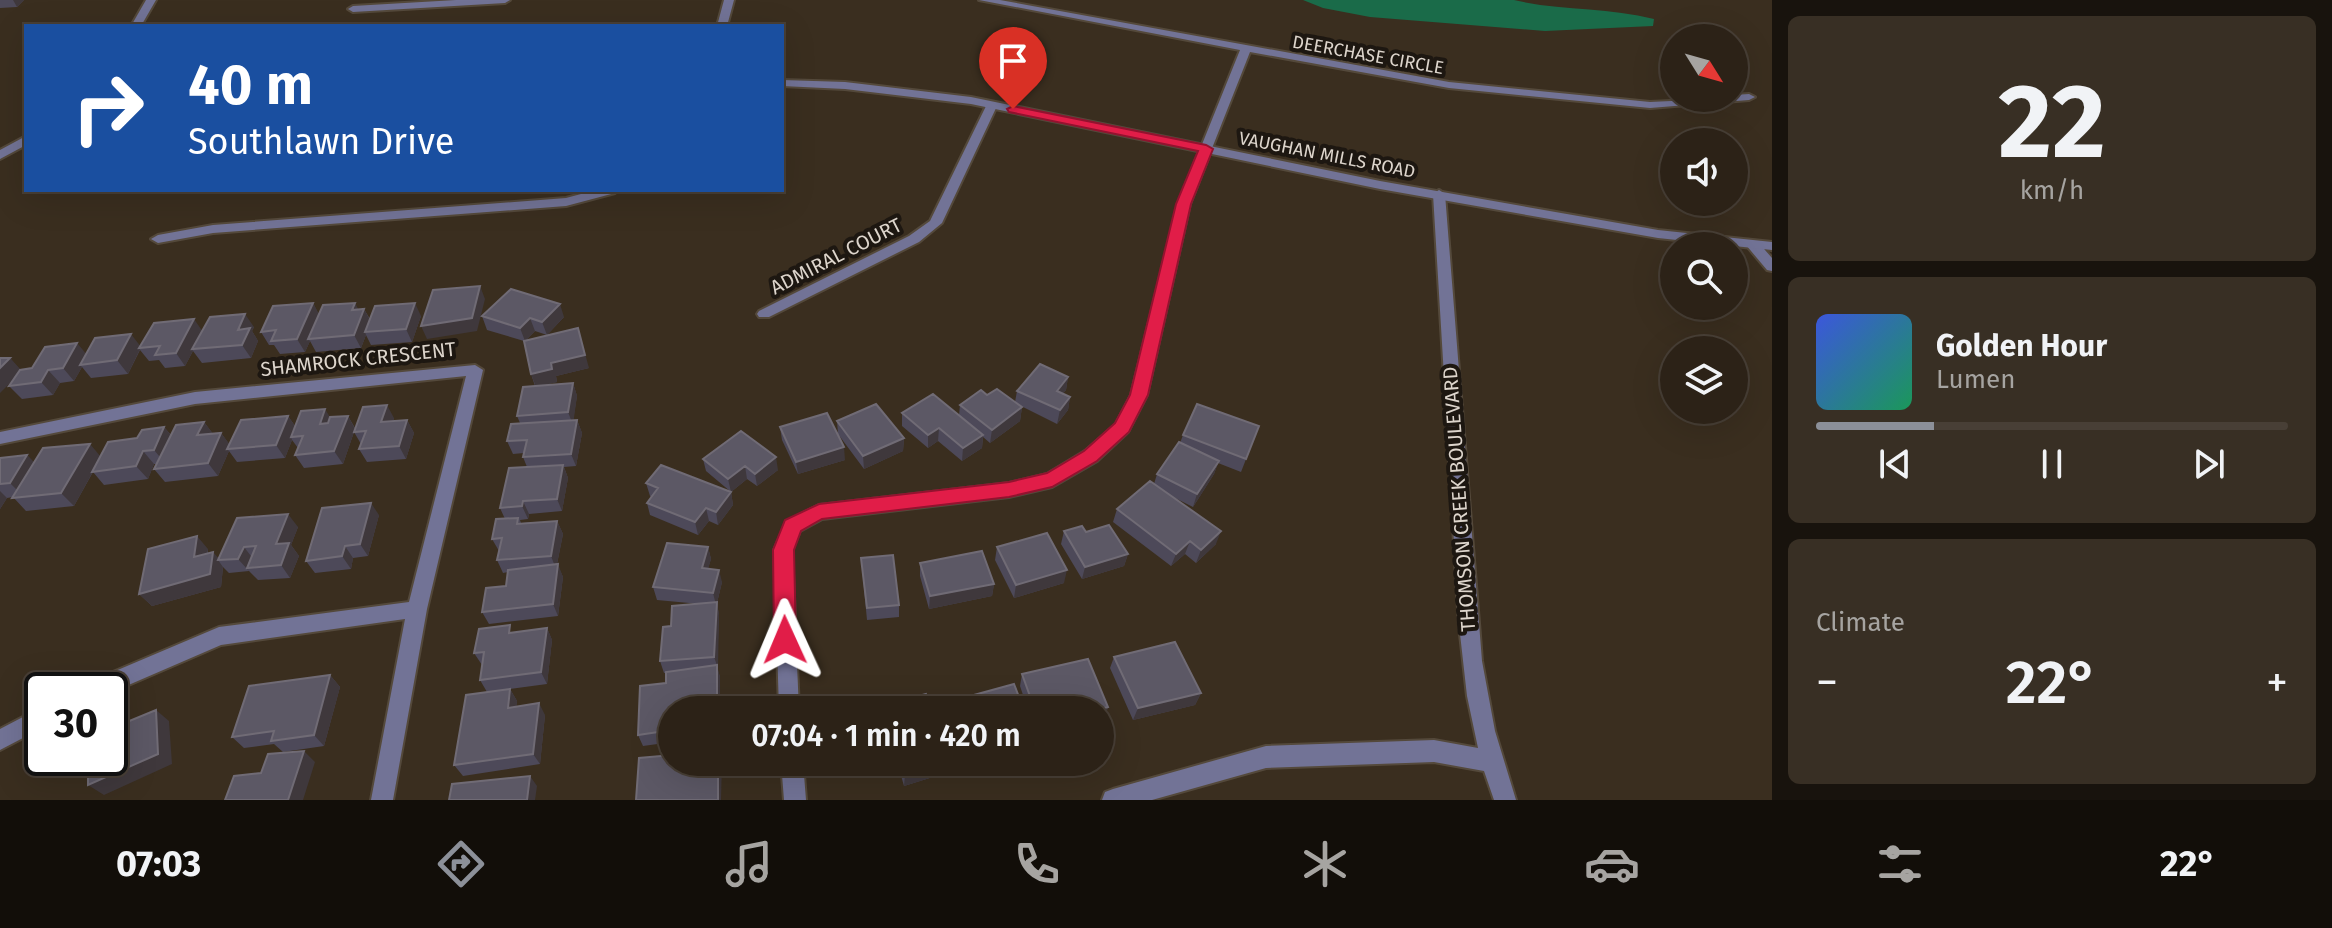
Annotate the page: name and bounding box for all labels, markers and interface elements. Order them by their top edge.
north arrow [1660,24,1748,112]
map controls [1660,24,1748,424]
pin [979,27,1047,109]
street label: DEERCHASE CIRCLE [1291,31,1445,79]
icon: arrive [991,39,1035,83]
text: 40 m [188,52,313,119]
icon: right [56,56,160,160]
text: 22 [1998,60,2106,185]
text: Southlawn Drive [188,120,454,164]
street label: VAUGHAN MILLS ROAD [1237,127,1417,183]
button: sound [1660,128,1748,216]
text: km/h [2020,175,2084,206]
street label: ADMIRAL COURT [766,212,906,299]
button: search [1660,232,1748,320]
text: Golden Hour [1936,328,2107,364]
button: layers [1660,336,1748,424]
street label: SHAMROCK CRESCENT [259,337,457,381]
text: Lumen [1936,364,2015,395]
street label: THOMSON CREEK BOULEVARD [1438,366,1480,632]
icon: previous [1873,442,1917,486]
icon: pause [2030,442,2074,486]
icon: next [2187,442,2231,486]
position arrow [743,598,827,682]
text: Climate [1816,607,1905,638]
text: 22° [2006,647,2098,719]
text: − [1816,656,1838,709]
text: + [2266,656,2288,709]
speed limit sign: 30 [24,672,128,776]
text: 07:04 · 1 min · 420 m [751,718,1021,754]
icon: directions [433,836,489,892]
icon: music [721,836,777,892]
icon: phone [1009,836,1065,892]
icon: climate [1297,836,1353,892]
icon: car [1584,836,1640,892]
icon: filters [1872,836,1928,892]
text: 07:03 [116,842,201,886]
text: 22° [2160,842,2216,886]

